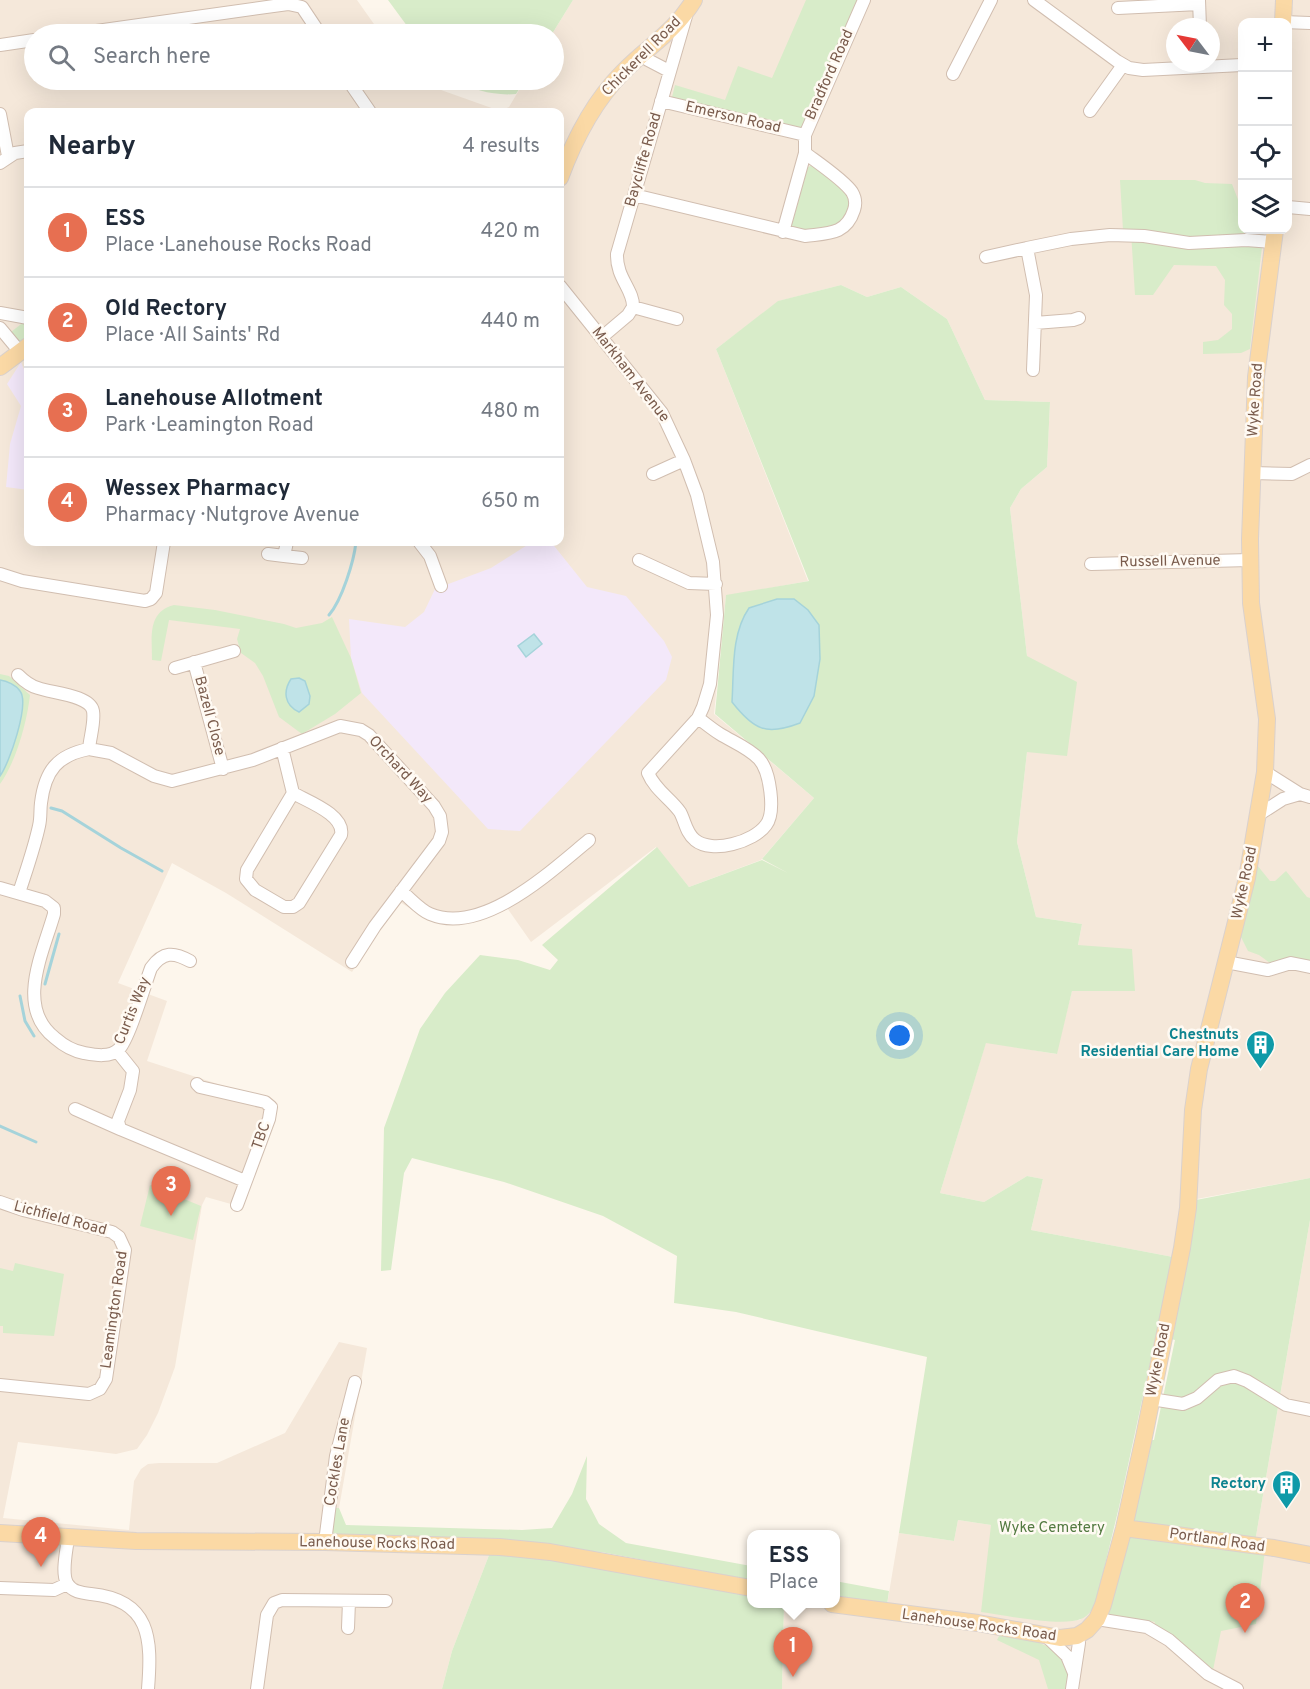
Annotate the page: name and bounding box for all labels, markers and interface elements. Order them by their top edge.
street label: Chickerell Road [598,13,686,101]
north arrow [1166,18,1220,72]
map controls [1238,18,1292,234]
button: + [1238,18,1292,72]
search box [24,24,564,90]
street label: Bradford Road [802,27,858,123]
icon: search [45,41,78,74]
text: Search here [93,44,211,71]
button: − [1238,72,1292,126]
street label: Emerson Road [683,98,783,138]
street label: Baycliffe Road [621,111,667,209]
button: locate [1238,126,1292,180]
text: Nearby [48,131,136,164]
text: 4 results [463,134,540,160]
button: layers [1238,180,1292,234]
text: ESS [105,206,146,233]
text: 1 [64,219,72,245]
text: 420 m [481,219,540,245]
text: Place · Lanehouse Rocks Road [105,233,372,259]
text: Old Rectory [105,296,227,323]
text: 2 [61,309,74,335]
text: 440 m [481,309,540,335]
text: Place · All Saints' Rd [105,323,280,349]
street label: Markham Avenue [587,324,673,426]
street label: Wyke Road [1244,362,1268,438]
text: Lanehouse Allotment [105,386,323,413]
text: 3 [62,399,74,425]
text: 480 m [481,399,540,425]
text: Park · Leamington Road [105,413,314,439]
text: Wessex Pharmacy [105,476,290,503]
text: 4 [61,489,74,515]
text: 650 m [481,489,540,515]
text: Pharmacy · Nutgrove Avenue [105,503,360,529]
street label: Russell Avenue [1119,552,1221,572]
street label: Bazell Close [189,674,229,758]
street label: Orchard Way [364,732,436,808]
street label: Wyke Road [1228,845,1262,921]
street label: Curtis Way [111,974,155,1048]
your location [885,1021,914,1050]
place label: Chestnuts Residential Care Home [1081,1026,1239,1062]
building icon: Chestnuts Residential Care Home [1244,1028,1276,1070]
street label: TBC [248,1120,276,1152]
pin: 3 [152,1166,190,1216]
street label: Lichfield Road [11,1197,109,1241]
street label: Leamington Road [97,1250,133,1370]
street label: Wyke Road [1143,1322,1175,1398]
street label: Cockles Lane [321,1416,355,1508]
building icon: Rectory [1271,1468,1303,1510]
place label: Rectory [1210,1475,1266,1494]
pin: 4 [22,1518,60,1567]
park label: Wyke Cemetery [999,1519,1105,1538]
street label: Portland Road [1168,1525,1266,1557]
popup [747,1530,840,1608]
street label: Lanehouse Rocks Road [299,1533,455,1555]
text: ESS [769,1543,809,1570]
text: Place [769,1570,818,1596]
pin: 2 [1226,1584,1264,1633]
street label: Lanehouse Rocks Road [901,1606,1057,1646]
pin: 1 [774,1628,812,1677]

